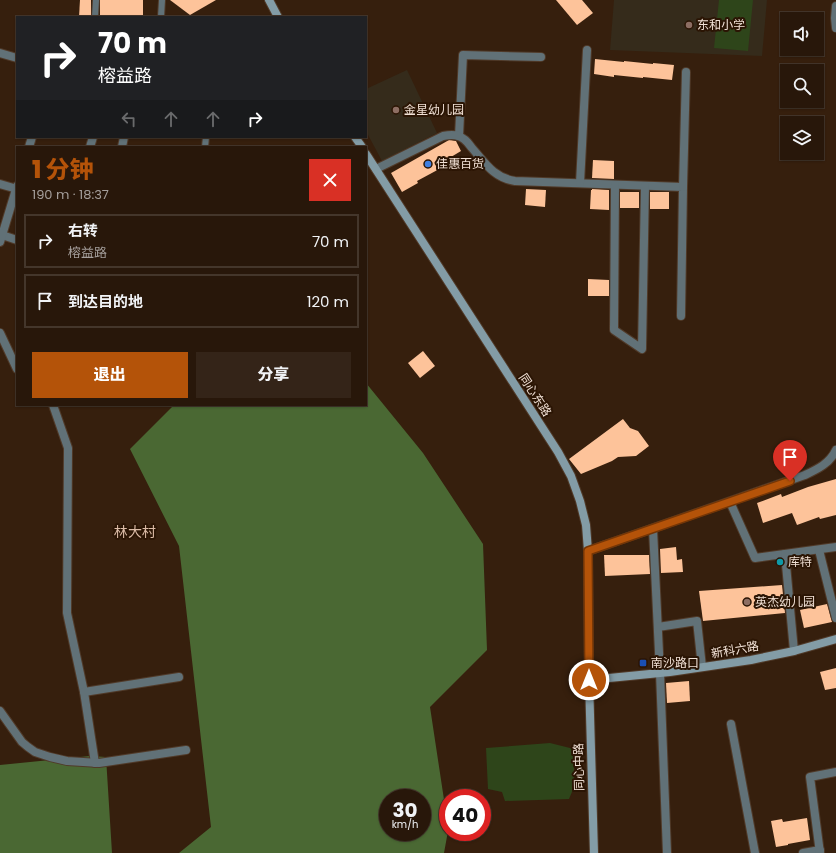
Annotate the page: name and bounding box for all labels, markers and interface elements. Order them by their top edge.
map controls [780,12,824,160]
button: sound [780,12,824,56]
place label: 东和小学 [697,16,745,33]
marker: 东和小学 [684,20,694,30]
text: 70 m [98,24,167,63]
icon: right [32,32,84,84]
text: 榕益路 [98,63,152,88]
button: search [780,64,824,108]
place label: 金星幼儿园 [404,101,464,118]
marker: 金星幼儿园 [391,105,401,115]
icon: left [118,108,140,130]
icon: ahead [160,108,182,130]
icon: ahead [202,108,224,130]
icon: right [244,108,266,130]
button: layers [780,116,824,160]
text: 1 分钟 [32,153,94,186]
place label: 佳惠百货 [436,155,484,172]
button: close [309,159,351,201]
marker: 佳惠百货 [423,159,433,169]
text: 190 m · 18:37 [32,185,109,204]
text: 右转 [68,220,98,241]
icon: right [34,230,56,252]
text: 70 m [312,231,349,252]
text: 榕益路 [68,243,107,262]
icon: arrive [34,290,56,312]
text: 到达目的地 [68,291,143,312]
text: 120 m [307,291,349,312]
button: 退出 [32,352,188,398]
button: 分享 [196,352,351,398]
street label: 同心东路 [515,370,556,419]
pin [773,440,807,481]
icon: arrive [779,446,801,468]
district label: 林大村 [114,522,156,542]
place label: 库特 [788,553,812,570]
marker: 库特 [775,557,785,567]
place label: 英杰幼儿园 [755,593,815,610]
marker: 英杰幼儿园 [742,597,752,607]
street label: 新科六路 [710,637,760,662]
place label: 南沙路口 [651,654,699,671]
marker: 南沙路口 [638,658,648,668]
position arrow [568,659,610,701]
street label: 同心中路 [570,743,587,791]
speed limit sign: 40 [439,789,491,841]
text: 30 [392,796,418,824]
text: km/h [392,817,418,832]

